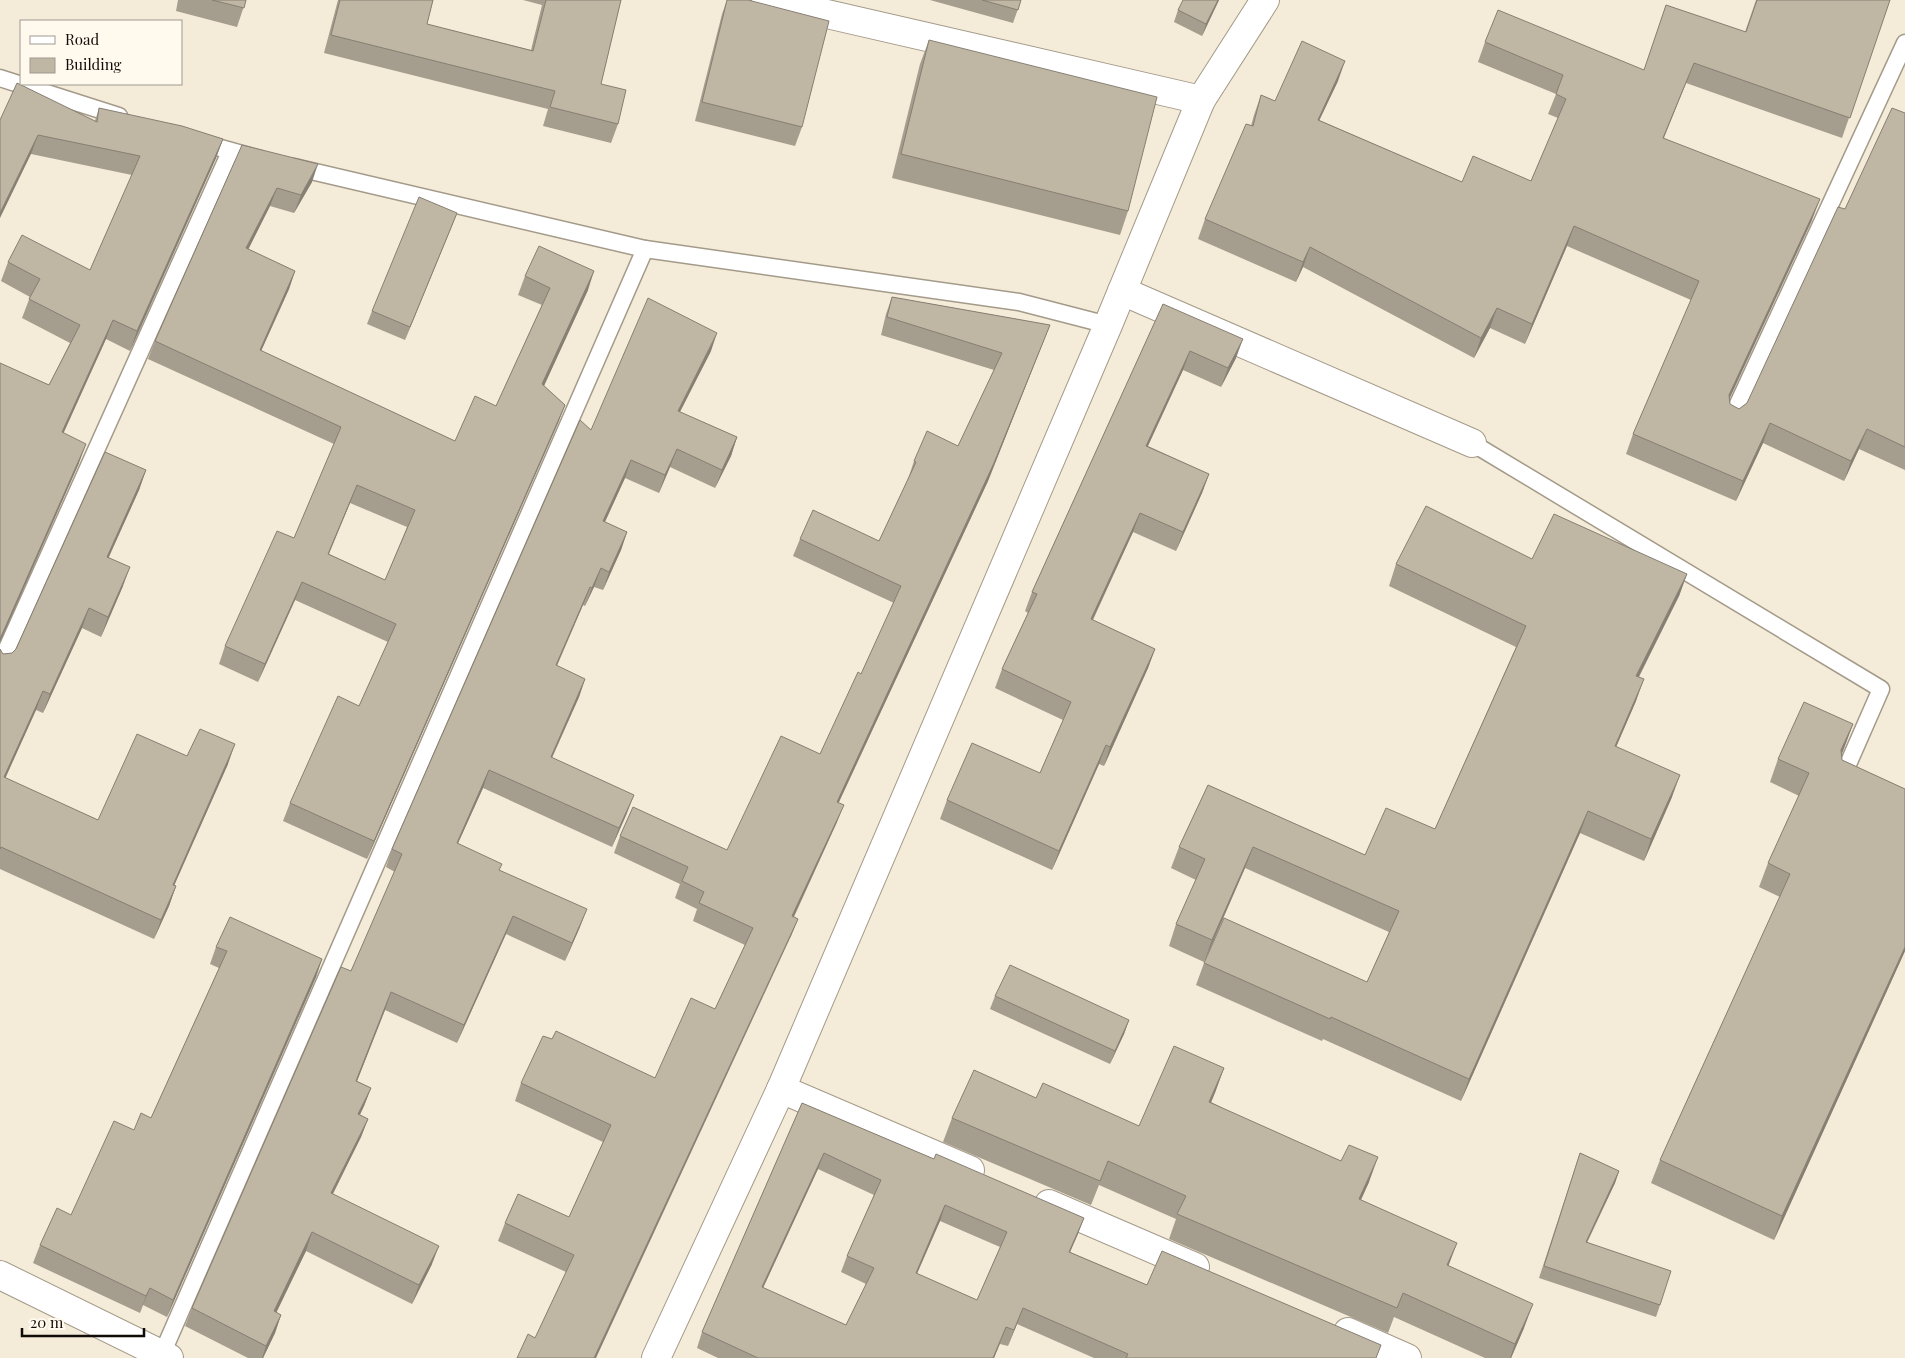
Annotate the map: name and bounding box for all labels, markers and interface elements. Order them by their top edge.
legend [20,20,182,85]
text: Road [65,29,99,49]
text: Building [65,54,122,74]
scale bar [22,1306,145,1338]
text: 20 m [30,1312,64,1332]

